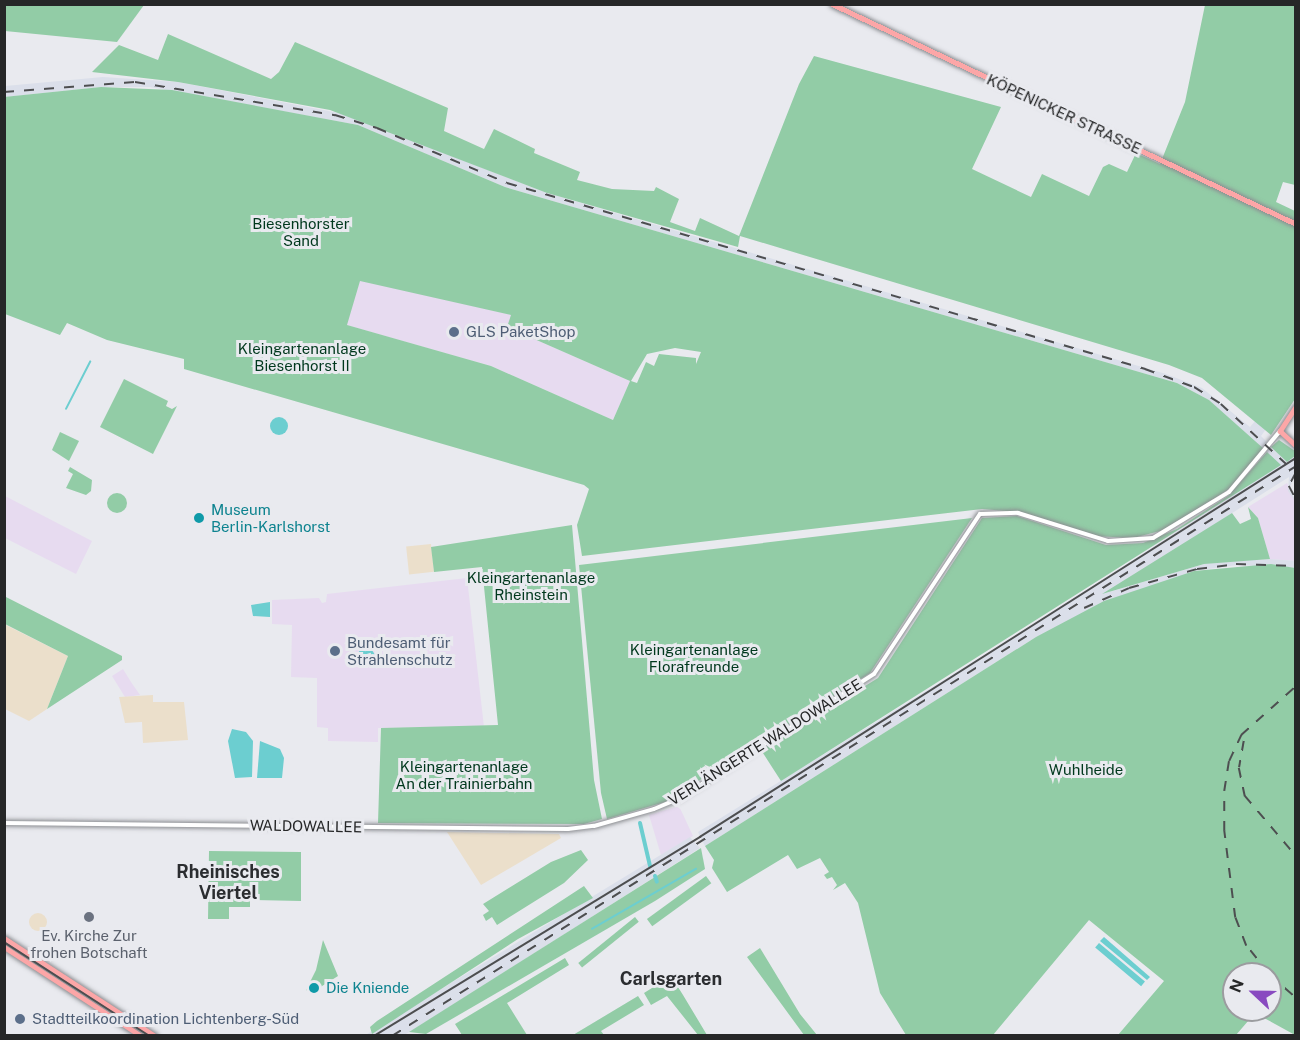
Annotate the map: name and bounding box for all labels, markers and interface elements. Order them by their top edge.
street label: KÖPENICKER STRASSE [984,70,1144,158]
park label: Biesenhorster Sand [252,214,350,249]
place label: GLS PaketShop [466,323,575,341]
marker: GLS PaketShop [447,325,461,339]
park label: Kleingartenanlage Biesenhorst II [238,339,366,374]
place label: Museum Berlin-Karlshorst [211,500,330,535]
marker: Museum Berlin-Karlshorst [192,511,206,525]
park label: Kleingartenanlage Rheinstein [467,568,595,603]
place label: Bundesamt für Strahlenschutz [347,633,452,668]
park label: Kleingartenanlage Florafreunde [630,640,758,675]
marker: Bundesamt für Strahlenschutz [328,644,342,658]
street label: VERLÄNGERTE WALDOWALLEE [665,675,865,809]
park label: Kleingartenanlage An der Trainierbahn [395,757,533,792]
park label: Wuhlheide [1049,761,1123,779]
street label: WALDOWALLEE [250,816,362,836]
district label: Rheinisches Viertel [176,862,280,904]
marker: Ev. Kirche Zur frohen Botschaft [82,910,96,924]
place label: Ev. Kirche Zur frohen Botschaft [30,926,148,961]
north arrow [1222,962,1282,1022]
district label: Carlsgarten [620,968,722,990]
text: N [1226,976,1248,995]
place label: Die Kniende [326,979,409,997]
marker: Die Kniende [307,981,321,995]
place label: Stadtteilkoordination Lichtenberg-Süd [32,1010,299,1028]
marker: Stadtteilkoordination Lichtenberg-Süd [13,1012,27,1026]

